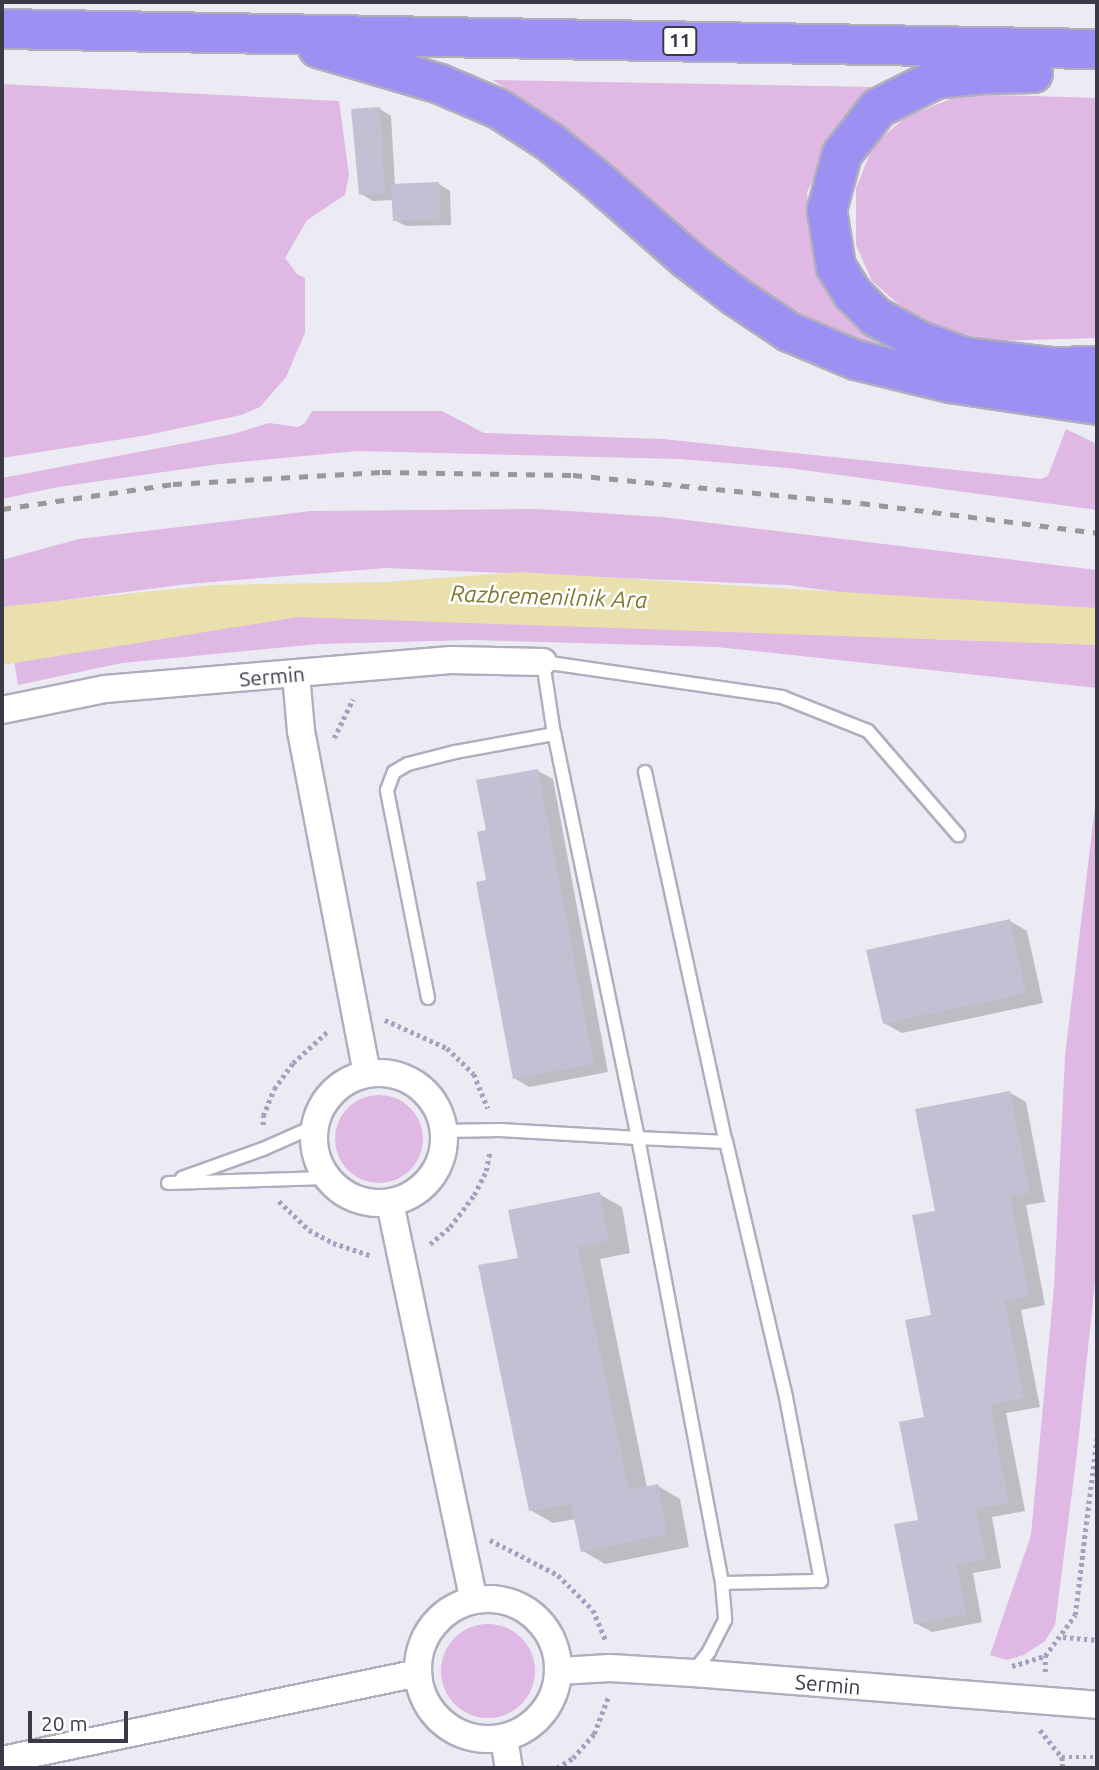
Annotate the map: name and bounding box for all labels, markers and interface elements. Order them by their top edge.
road number: 11 [661,25,699,56]
water label: Razbremenilnik Ara [450,580,648,614]
street label: Sermin [238,661,306,691]
street label: Sermin [794,1669,862,1699]
scale bar [32,1696,131,1740]
text: 20 m [41,1711,88,1735]

